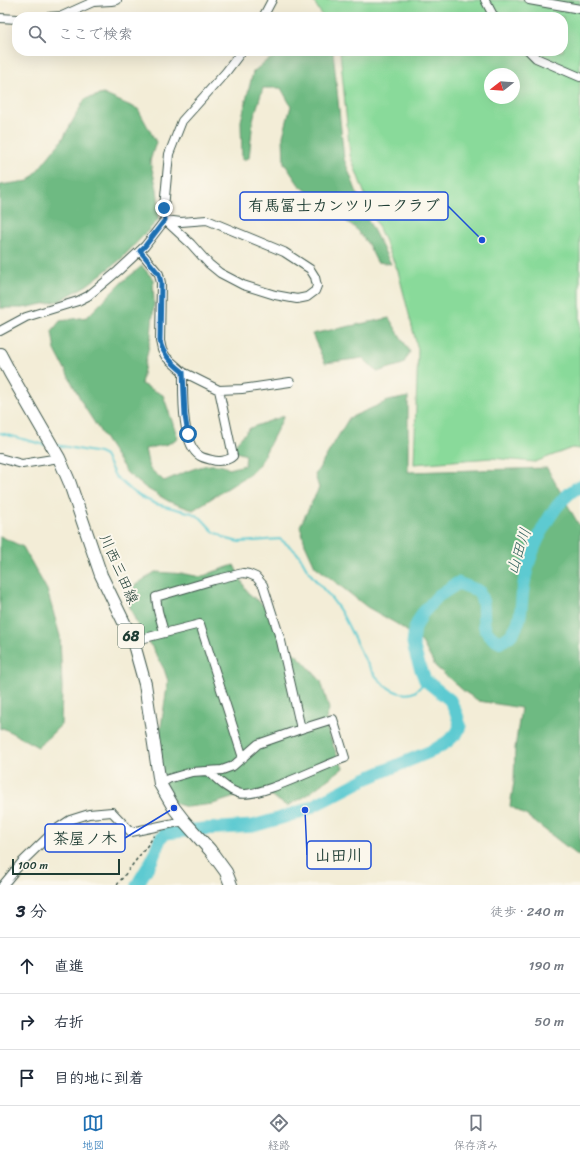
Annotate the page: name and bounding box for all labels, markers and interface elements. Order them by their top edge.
search box [12,12,568,56]
text: ここで検索 [58,21,133,47]
icon: search [26,23,48,45]
north arrow [484,68,520,104]
text: 有馬冨士カンツリークラブ [248,191,440,220]
callout: 有馬冨士カンツリークラブ [240,192,448,220]
route end [155,199,173,217]
route start [179,425,197,443]
water label: 山田川 [497,524,540,578]
street label: 川西三田線 [92,529,146,609]
road number: 68 [118,624,144,648]
callout: 茶屋ノ木 [45,824,125,852]
text: 茶屋ノ木 [53,824,117,853]
callout: 山田川 [307,841,371,869]
text: 山田川 [315,841,363,870]
text: 100 m [18,856,48,875]
scale bar [12,857,120,876]
text: 3 分 [16,896,47,926]
text: 徒歩 · 240 m [491,900,564,923]
text: 直進 [54,953,84,979]
text: 190 m [529,954,564,977]
icon: ahead [16,955,38,977]
text: 右折 [54,1009,84,1035]
text: 50 m [534,1010,564,1033]
icon: right [16,1011,38,1033]
text: 目的地に到着 [54,1065,144,1091]
icon: arrive [16,1067,38,1089]
tab: 地図 [82,1112,104,1155]
tab: 経路 [268,1112,290,1155]
tab: 保存済み [454,1112,498,1155]

